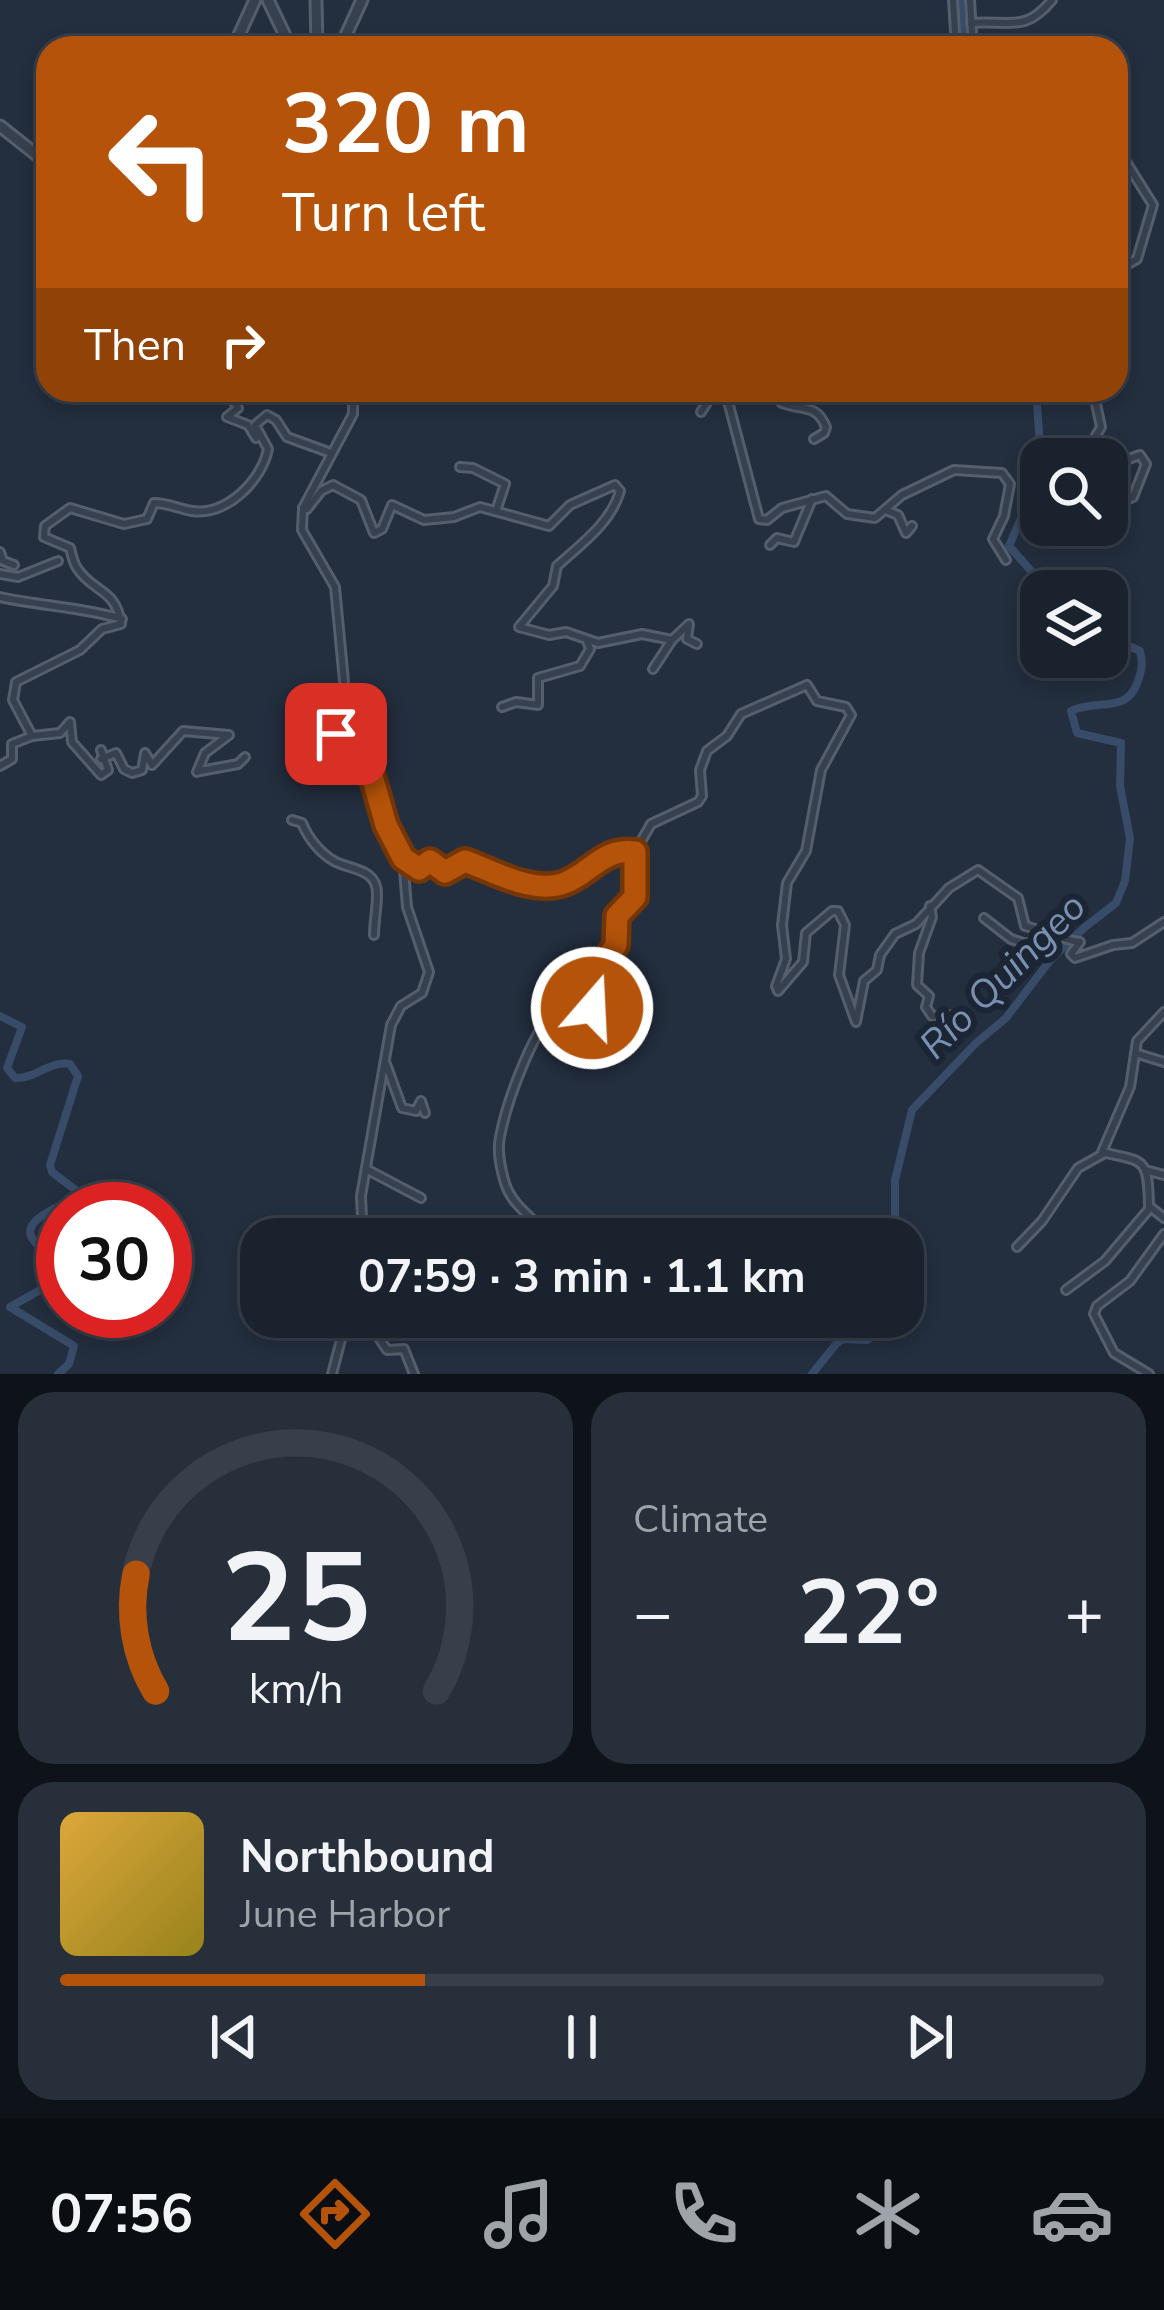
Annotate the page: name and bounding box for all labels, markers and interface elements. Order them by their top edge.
text: 320 m [282,67,530,182]
icon: left [84,84,240,240]
text: Turn left [282,176,485,250]
icon: right [210,312,276,378]
text: Then [84,315,186,376]
map controls [1020,438,1128,678]
button: search [1020,438,1128,546]
button: layers [1020,570,1128,678]
pin [285,683,387,785]
icon: arrive [303,701,369,767]
water label: Río Quingeo [908,881,1098,1071]
position arrow [529,945,655,1071]
speed limit sign: 30 [36,1182,192,1338]
text: 07:59 · 3 min · 1.1 km [358,1247,806,1308]
text: Climate [633,1493,768,1546]
text: 25 [221,1514,370,1684]
text: 22° [797,1552,940,1675]
text: − [633,1569,673,1659]
text: + [1064,1569,1104,1659]
text: km/h [248,1660,343,1718]
text: Northbound [240,1827,494,1888]
text: June Harbor [240,1888,450,1941]
icon: previous [201,2004,267,2070]
icon: pause [549,2004,615,2070]
icon: next [897,2004,963,2070]
icon: directions [293,2172,377,2256]
icon: music [477,2172,561,2256]
icon: phone [662,2172,746,2256]
icon: climate [846,2172,930,2256]
icon: car [1030,2172,1114,2256]
text: 07:56 [50,2177,193,2251]

